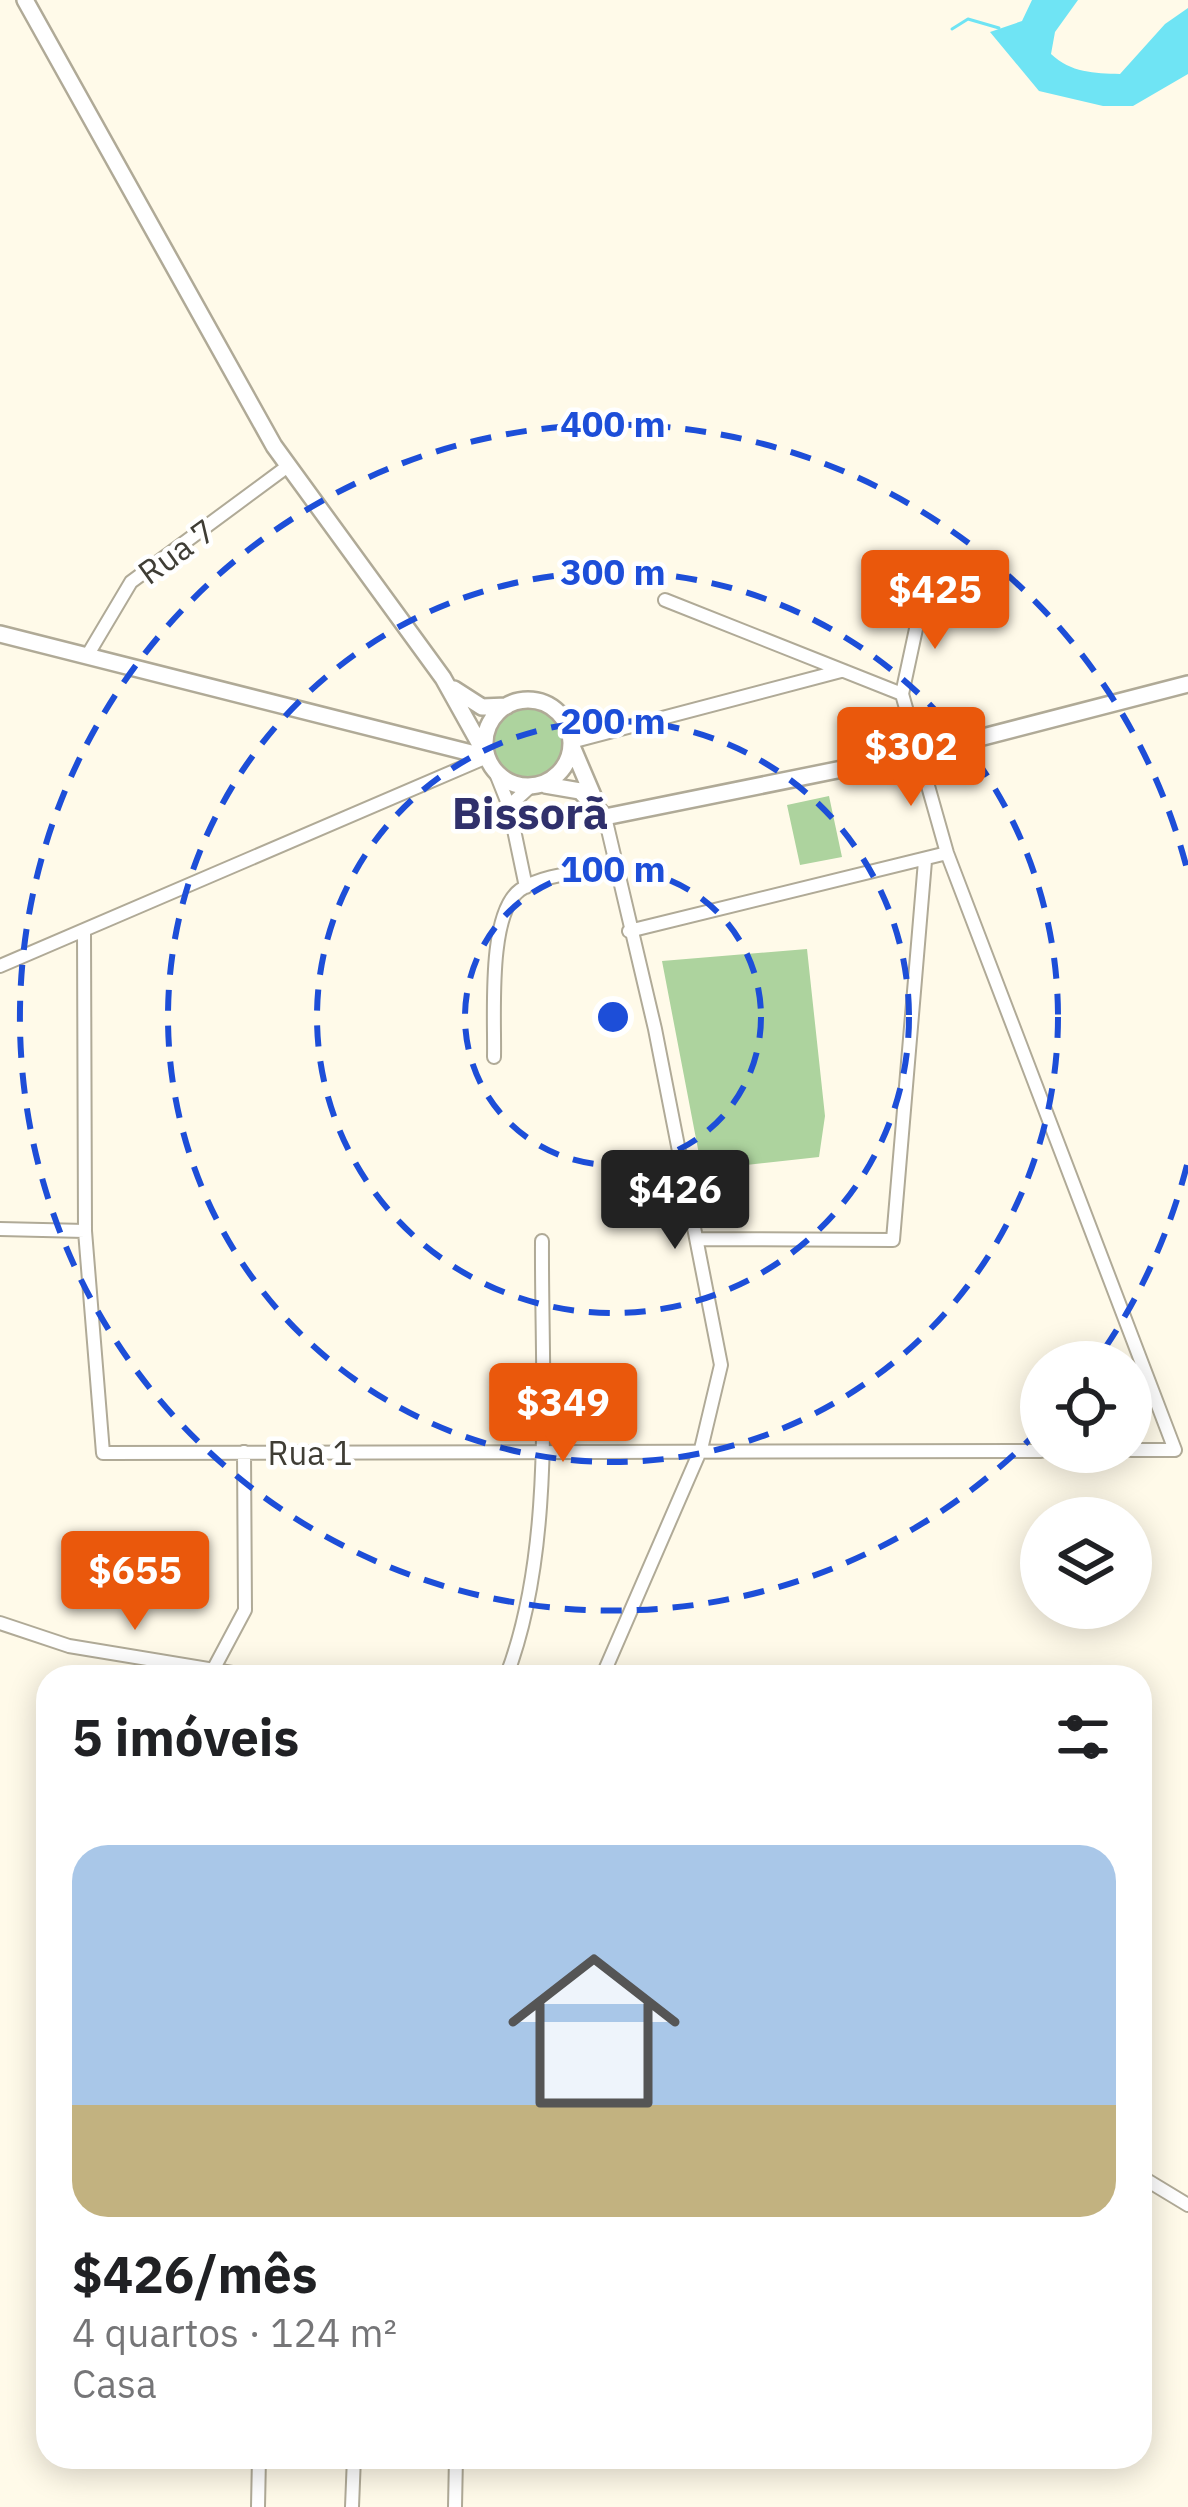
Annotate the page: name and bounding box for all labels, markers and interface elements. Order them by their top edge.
text: 400 m [560,400,666,447]
street label: Rua 7 [129,509,223,593]
text: 300 m [560,548,666,595]
pin: $425 [864,550,1006,652]
text: $425 [888,563,982,614]
text: 200 m [560,697,666,744]
pin: $302 [840,707,982,809]
text: $302 [864,720,958,771]
district label: Bissorã [452,783,608,841]
text: 100 m [560,845,666,892]
centre of rings [592,996,634,1038]
pin: $426 [604,1150,746,1252]
text: $426 [628,1163,722,1214]
map controls [1020,1341,1152,1629]
button: locate [1020,1341,1152,1473]
pin: $349 [492,1363,634,1465]
text: $349 [516,1376,610,1427]
street label: Rua 1 [267,1431,353,1474]
button: layers [1020,1497,1152,1629]
pin: $655 [64,1531,206,1633]
text: $655 [88,1544,182,1595]
text: 5 imóveis [72,1704,299,1770]
icon: filters [1050,1704,1116,1770]
icon: home [486,1923,702,2139]
text: $426/mês [72,2241,317,2307]
text: 4 quartos · 124 m² [72,2307,397,2358]
text: Casa [72,2358,157,2409]

